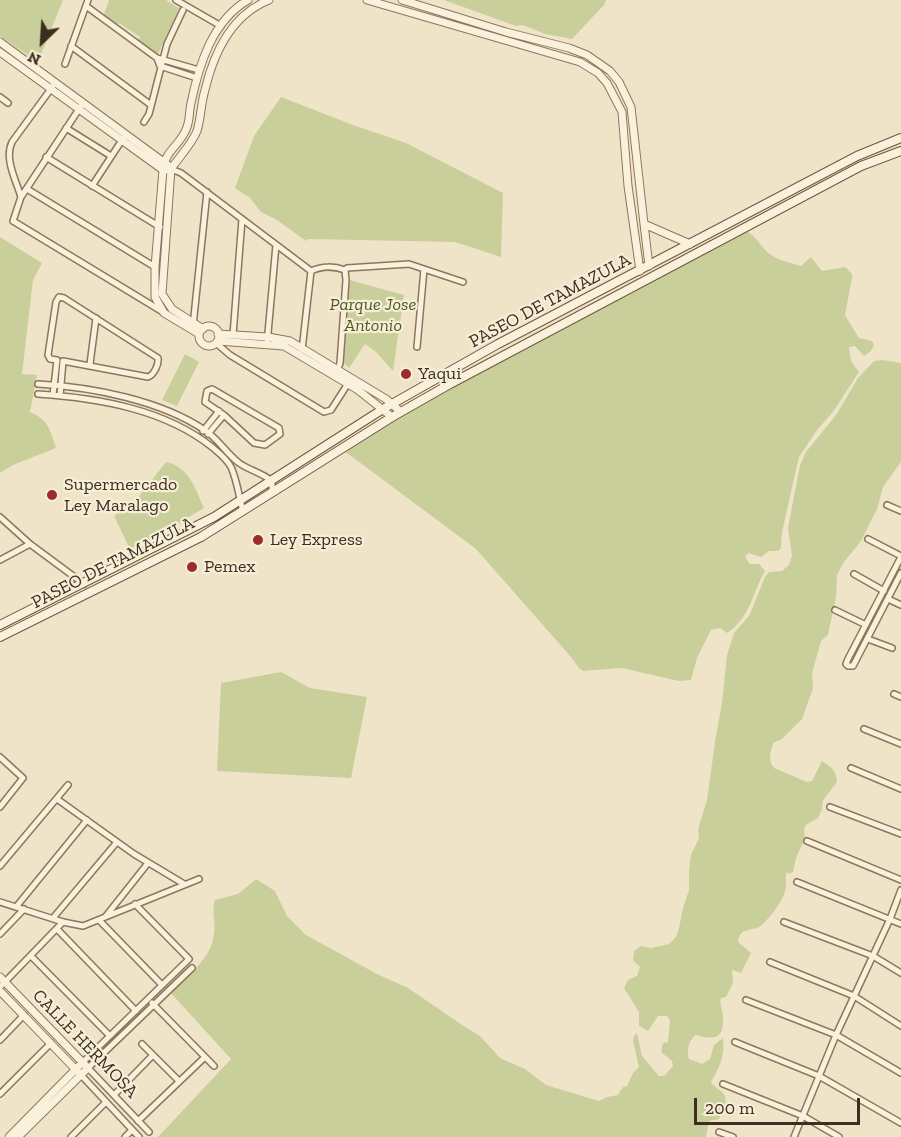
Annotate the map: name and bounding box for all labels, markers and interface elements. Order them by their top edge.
north arrow [12,12,72,72]
text: N [25,48,44,70]
street label: PASEO DE TAMAZULA [466,249,634,353]
park label: Parque Jose Antonio [330,294,416,336]
place label: Yaqui [418,363,461,385]
marker: Yaqui [399,367,413,381]
place label: Supermercado Ley Maralago [64,474,177,516]
marker: Supermercado Ley Maralago [45,488,59,502]
street label: PASEO DE TAMAZULA [28,513,198,613]
place label: Ley Express [270,529,363,551]
marker: Ley Express [251,533,265,547]
place label: Pemex [204,556,255,578]
marker: Pemex [185,560,199,574]
street label: CALLE HERMOSA [28,985,142,1103]
scale bar [697,1086,864,1124]
text: 200 m [705,1097,755,1119]

